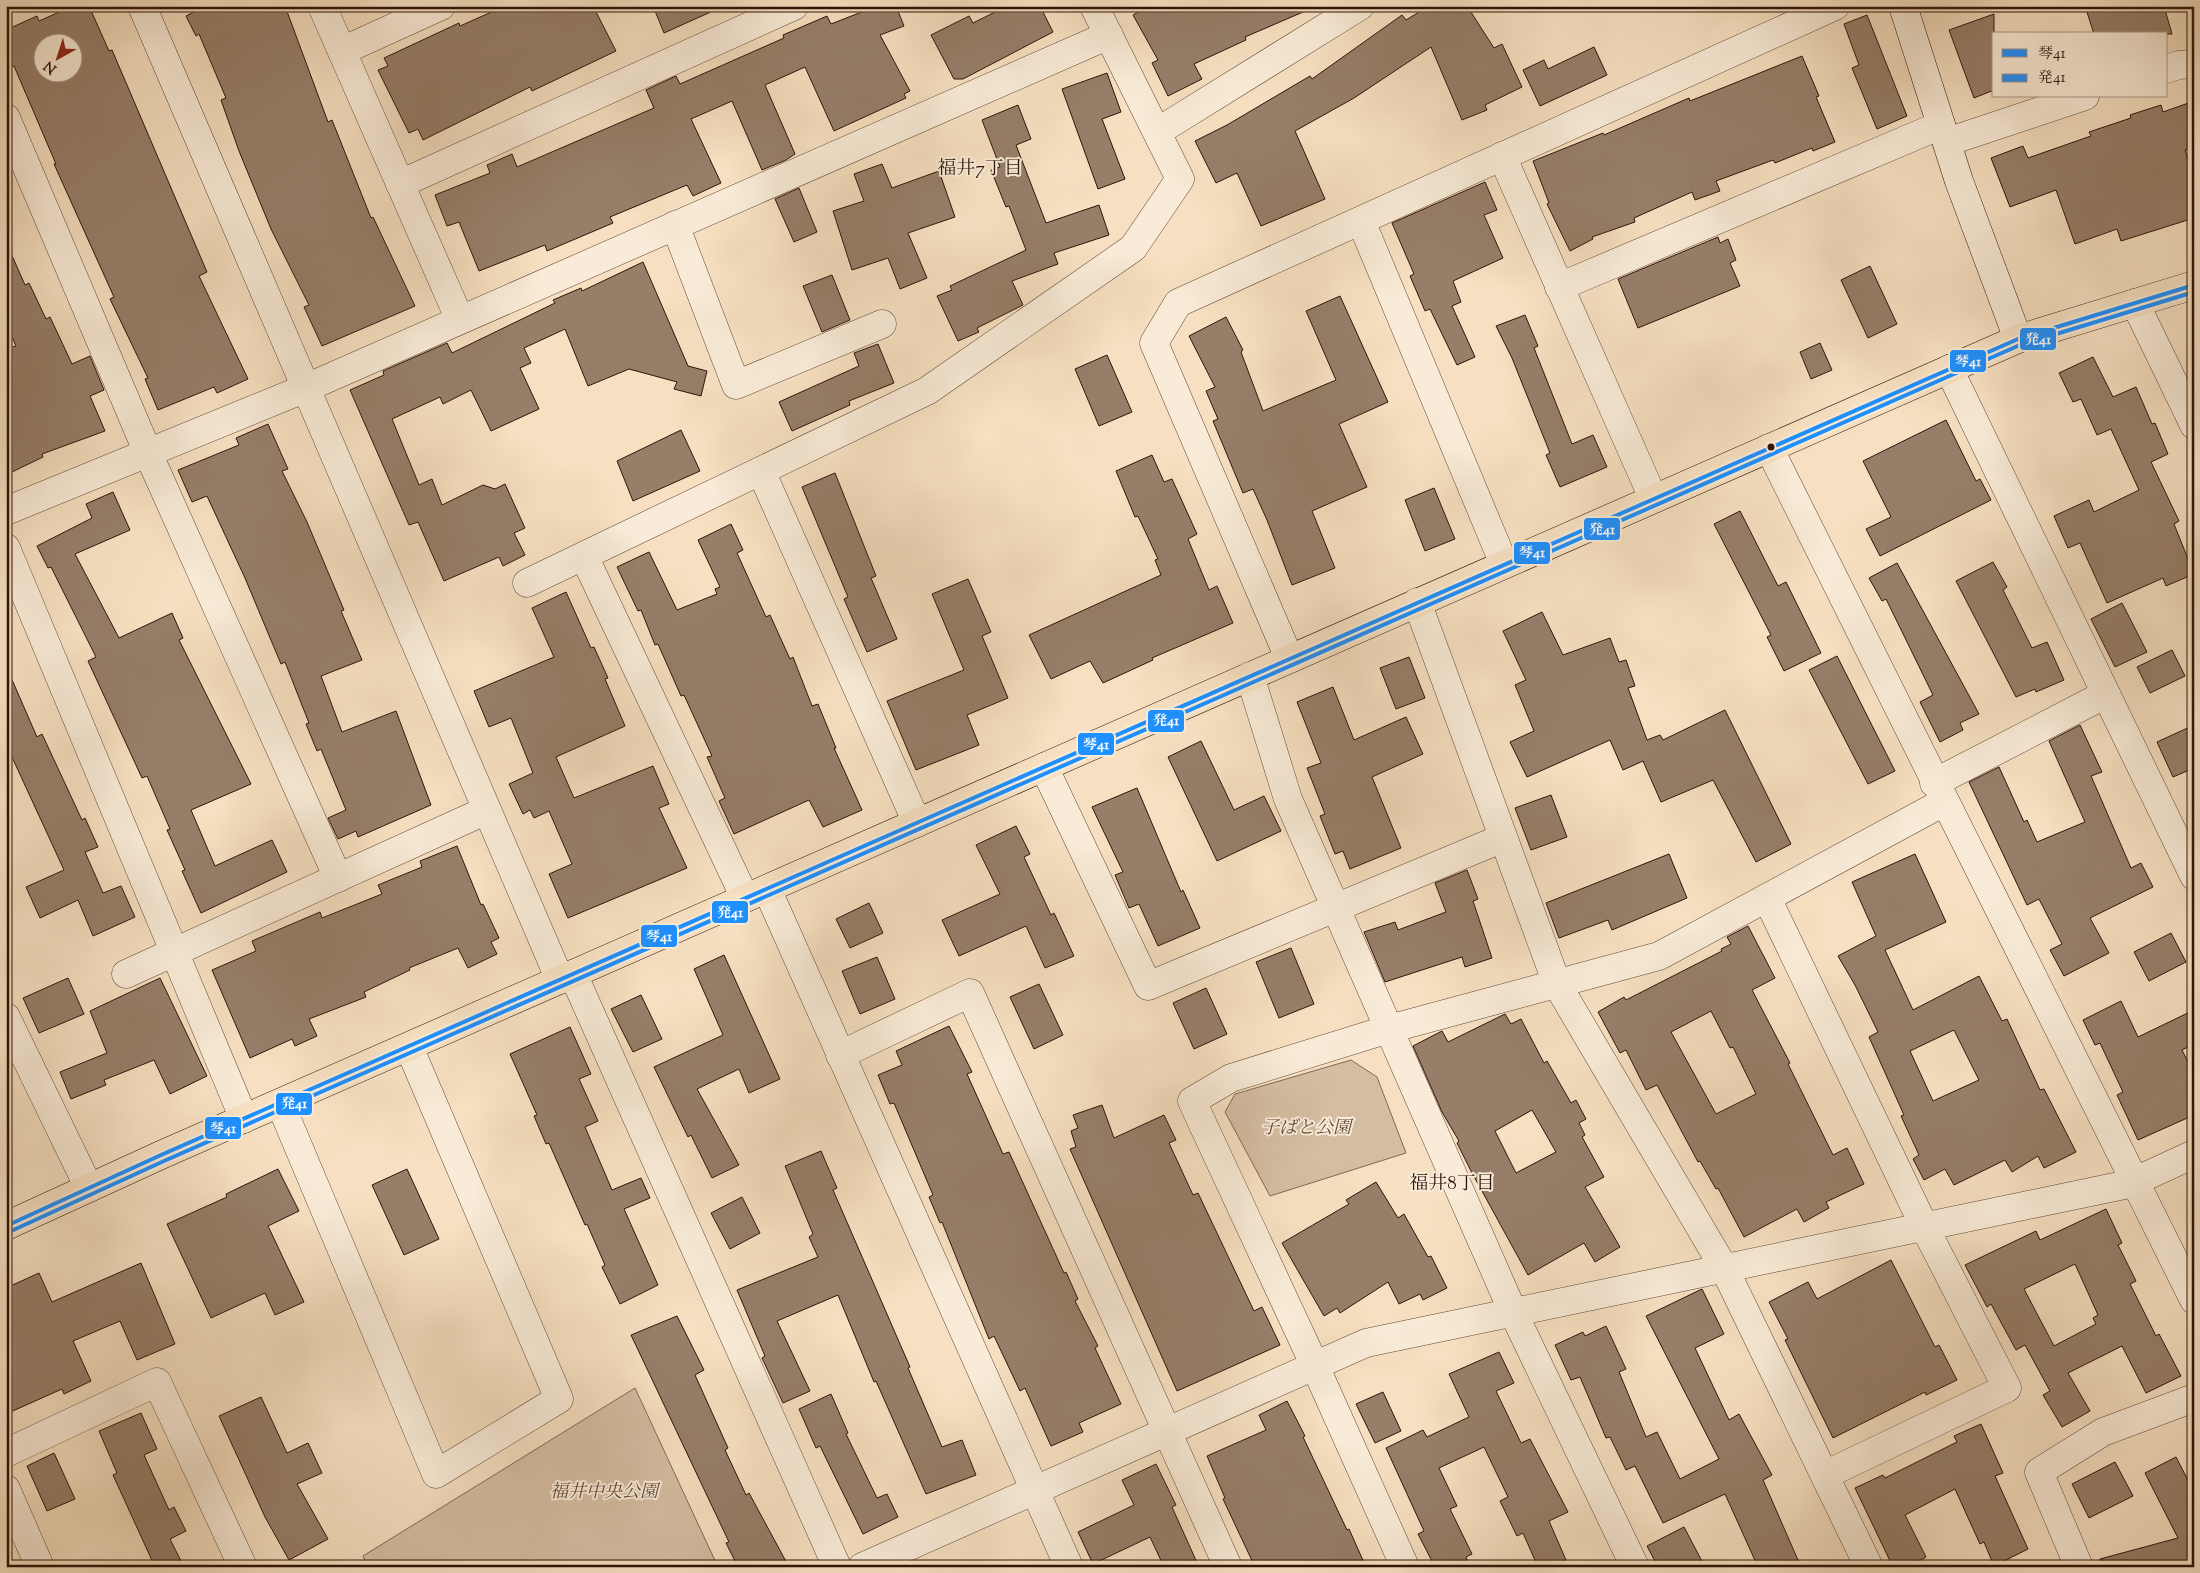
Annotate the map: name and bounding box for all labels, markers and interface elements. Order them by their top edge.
north arrow [32,32,82,82]
legend [1992,32,2168,98]
text: 琴41 [2038,44,2066,65]
text: N [40,55,62,78]
text: 発41 [2038,68,2066,89]
district label: 福井7丁目 [937,156,1023,183]
line badge: 発41 [2019,327,2057,351]
text: 発41 [2025,331,2051,351]
line badge: 琴41 [1949,349,1987,373]
text: 琴41 [1955,353,1981,373]
unlabelled marker [1766,442,1776,452]
line badge: 発41 [1583,517,1621,541]
text: 発41 [1589,521,1615,541]
line badge: 琴41 [1513,541,1551,565]
text: 琴41 [1519,544,1545,564]
line badge: 発41 [1147,709,1185,733]
text: 発41 [1153,712,1179,732]
line badge: 琴41 [1077,732,1115,756]
text: 琴41 [1083,736,1109,756]
line badge: 発41 [711,900,749,924]
text: 発41 [717,904,743,924]
line badge: 琴41 [640,924,678,948]
text: 琴41 [646,928,672,948]
line badge: 発41 [275,1092,313,1116]
text: 発41 [281,1095,307,1115]
line badge: 琴41 [204,1116,242,1140]
park label: 子ばと公園 [1261,1116,1354,1142]
text: 琴41 [210,1120,236,1140]
district label: 福井8丁目 [1409,1171,1495,1198]
park label: 福井中央公園 [550,1480,661,1506]

